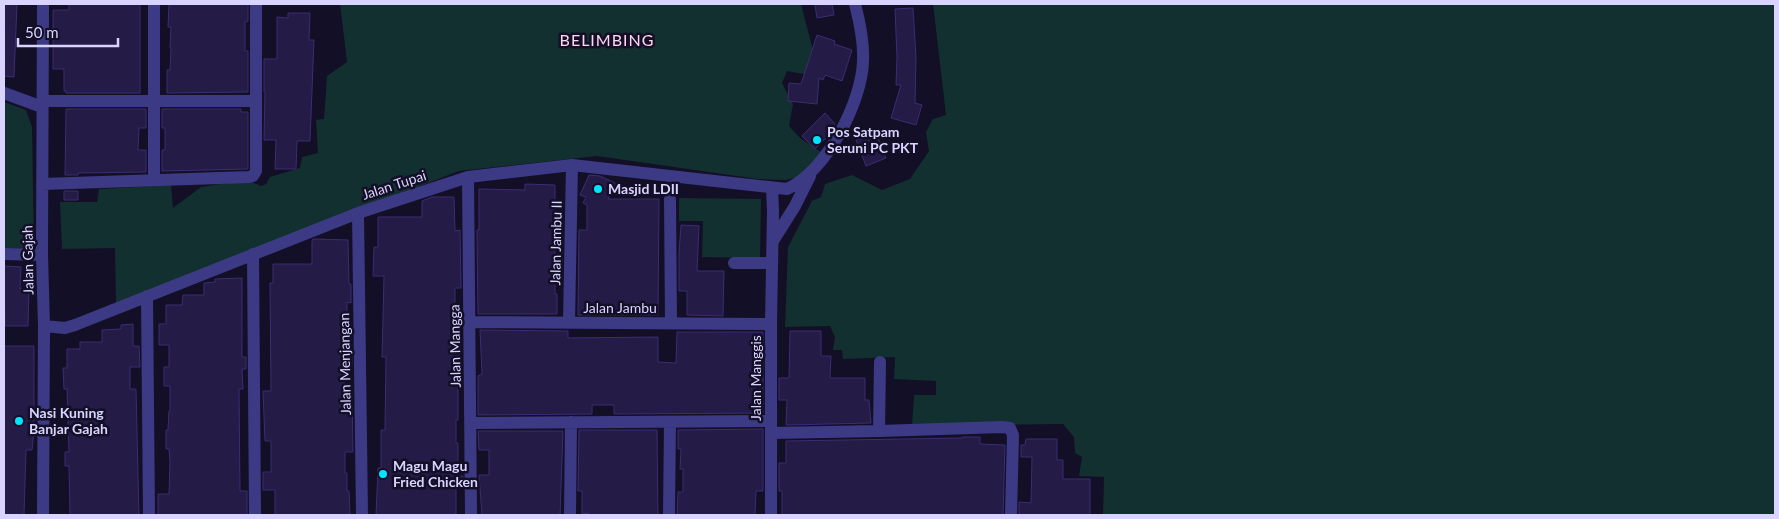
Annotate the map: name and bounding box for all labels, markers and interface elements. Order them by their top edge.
scale bar [18,15,118,47]
text: 50 m [25,23,59,41]
district label: BELIMBING [560,30,654,49]
place label: Pos Satpam Seruni PC PKT [827,123,919,156]
marker: Pos Satpam Seruni PC PKT [811,134,823,146]
street label: Jalan Tupai [360,166,428,203]
place label: Masjid LDII [608,180,679,197]
marker: Masjid LDII [592,183,604,195]
street label: Jalan Jambu II [546,200,565,286]
street label: Jalan Gajah [18,225,37,295]
street label: Jalan Jambu [583,299,657,316]
street label: Jalan Mangga [445,304,464,388]
street label: Jalan Menjangan [335,313,354,415]
street label: Jalan Manggis [747,335,764,421]
place label: Nasi Kuning Banjar Gajah [29,404,108,437]
marker: Nasi Kuning Banjar Gajah [13,415,25,427]
place label: Magu Magu Fried Chicken [393,457,478,490]
marker: Magu Magu Fried Chicken [377,468,389,480]

